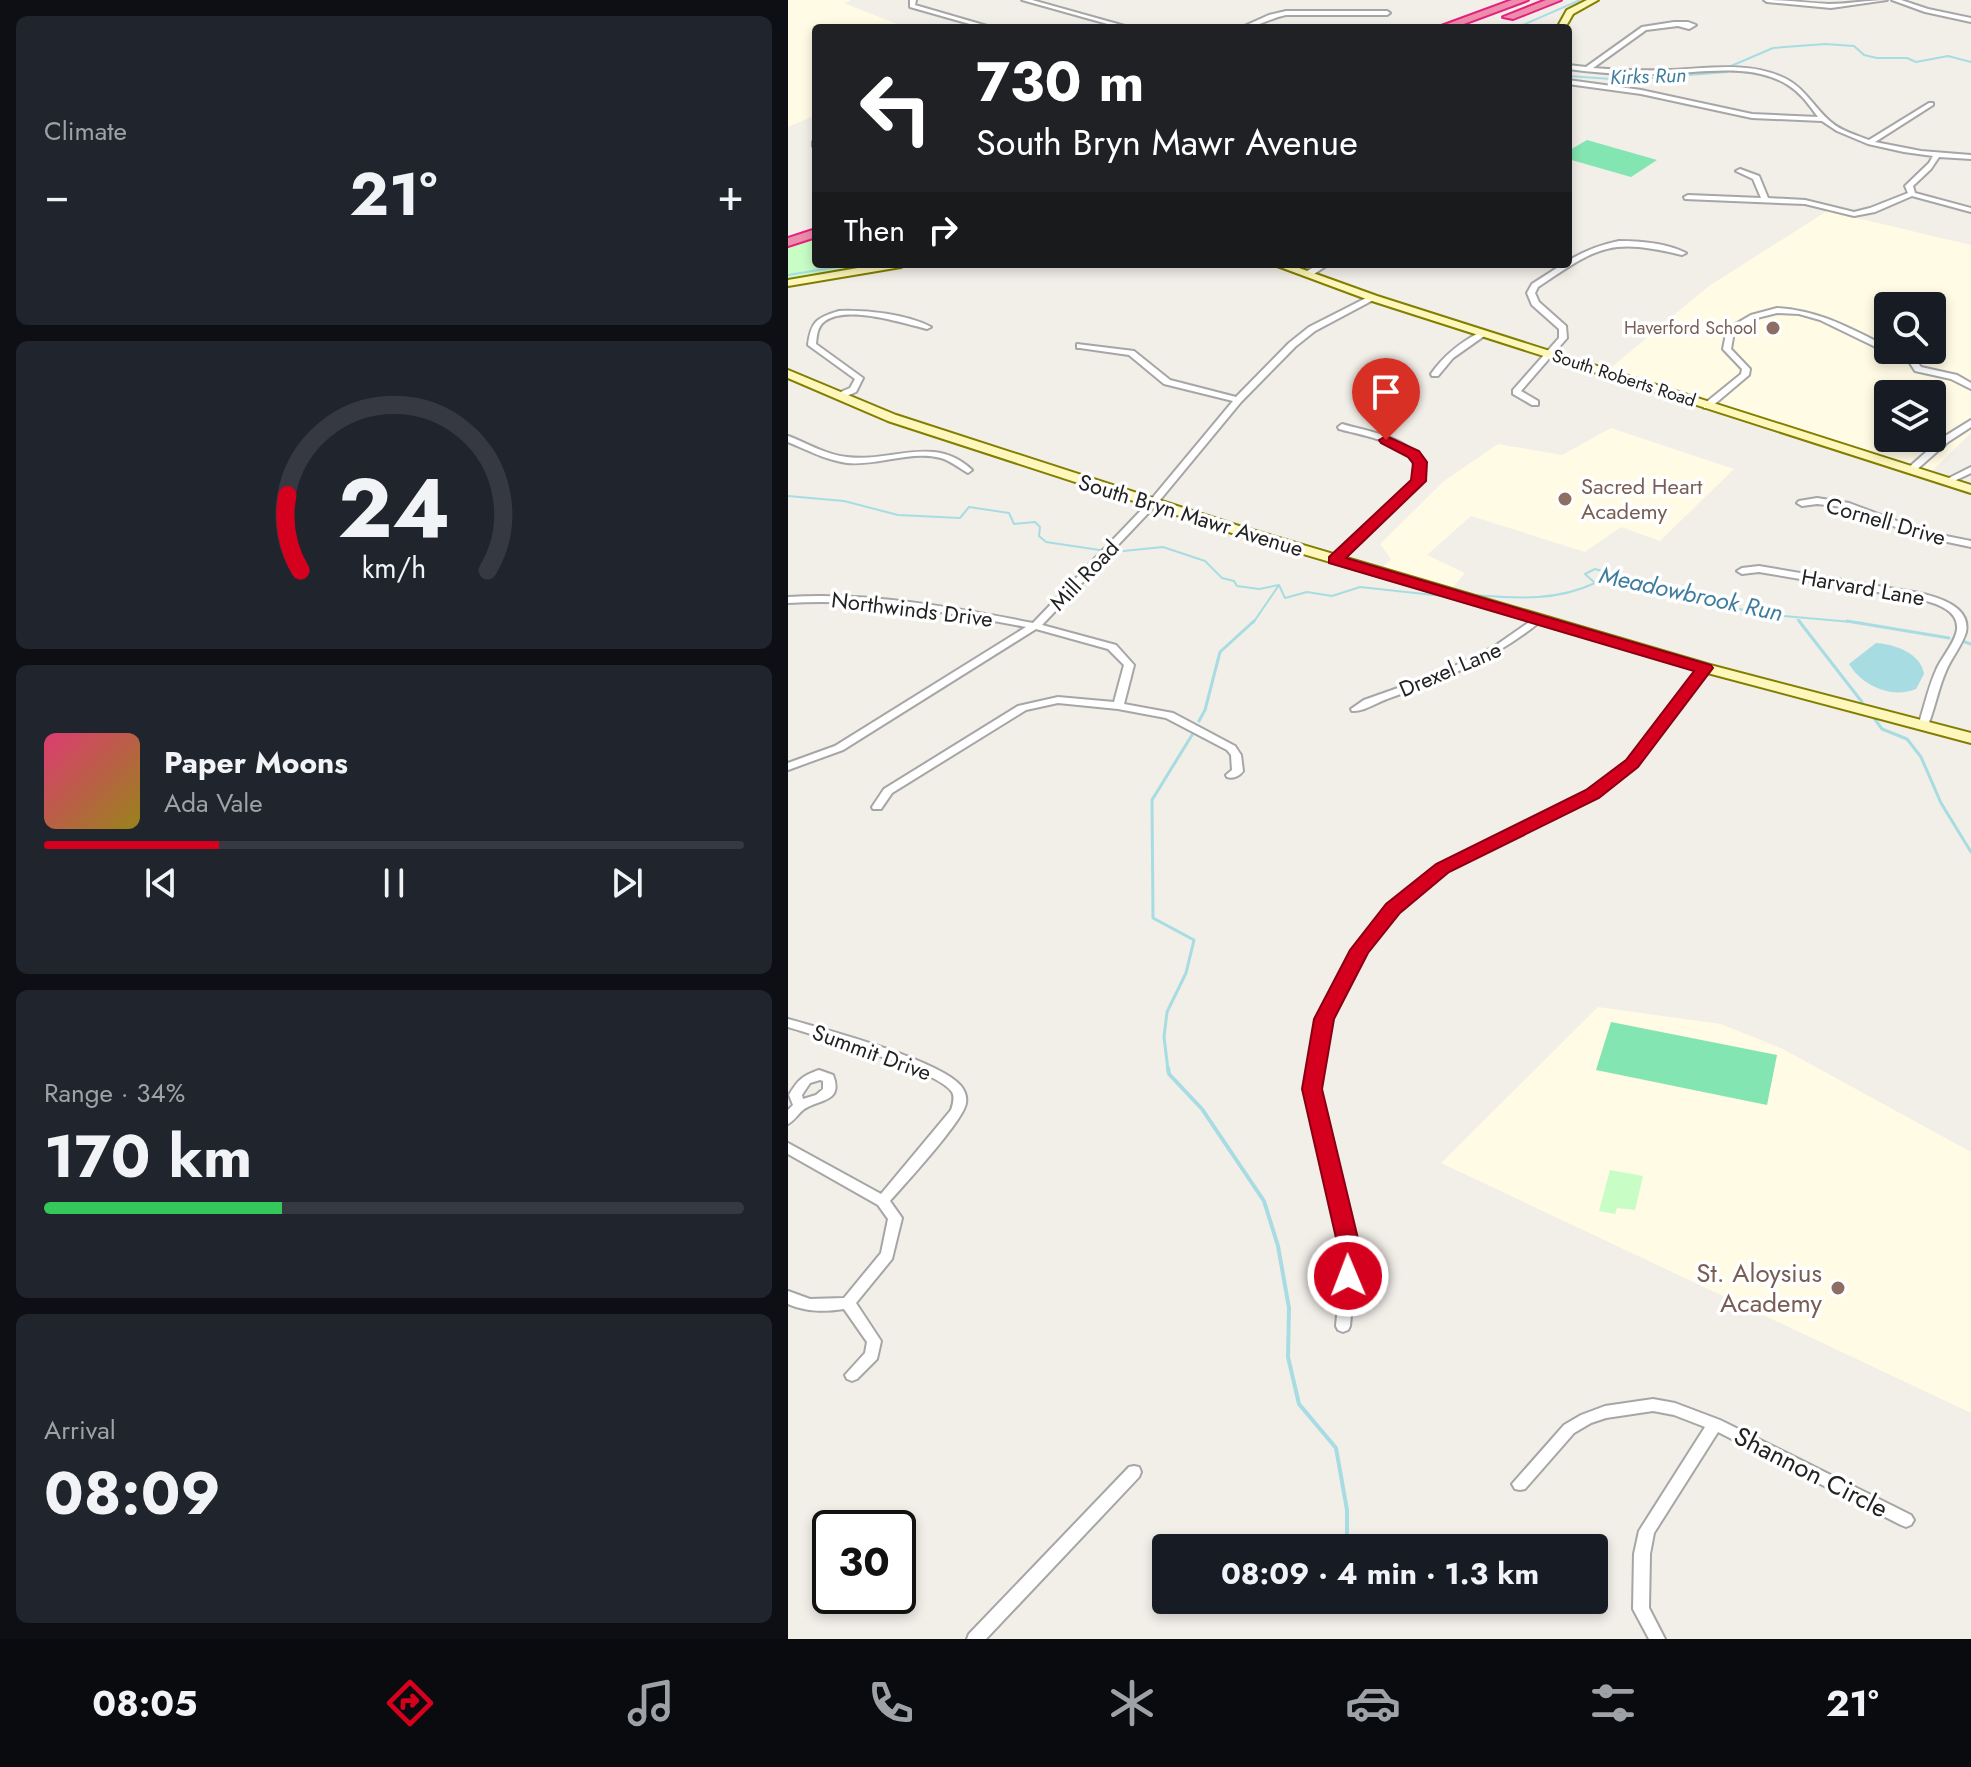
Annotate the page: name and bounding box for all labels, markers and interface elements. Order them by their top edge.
text: 730 m [976,41,1144,122]
icon: left [844,56,948,160]
water label: Kirks Run [1609,61,1687,92]
text: Climate [44,112,127,150]
text: South Bryn Mawr Avenue [976,116,1358,168]
text: 21° [350,151,437,238]
text: − [44,163,70,227]
text: + [717,163,744,227]
icon: right [921,208,965,252]
text: Then [844,209,905,252]
map controls [1874,292,1946,452]
button: search [1874,292,1946,364]
place label: Haverford School [1624,315,1757,341]
marker: Haverford School [1764,319,1782,337]
street label: South Roberts Road [1549,343,1699,413]
pin [1352,358,1420,440]
icon: arrive [1364,370,1408,414]
button: layers [1874,380,1946,452]
text: 24 [338,447,450,567]
street label: South Bryn Mawr Avenue [1075,466,1307,564]
place label: Sacred Heart Academy [1581,470,1703,527]
street label: Cornell Drive [1822,489,1950,553]
marker: Sacred Heart Academy [1556,490,1574,508]
street label: Mill Road [1042,532,1126,618]
text: km/h [362,547,426,589]
water label: Meadowbrook Run [1596,557,1786,630]
street label: Harvard Lane [1799,560,1927,614]
street label: Northwinds Drive [829,583,995,635]
street label: Drexel Lane [1394,633,1506,705]
text: Paper Moons [164,741,348,784]
text: Ada Vale [164,784,263,822]
icon: previous [139,861,183,905]
icon: pause [372,861,416,905]
icon: next [605,861,649,905]
street label: Summit Drive [808,1016,936,1088]
text: Range · 34% [44,1074,185,1112]
text: 170 km [44,1113,252,1200]
position arrow [1306,1234,1390,1318]
place label: St. Aloysius Academy [1696,1254,1823,1322]
marker: St. Aloysius Academy [1829,1279,1847,1297]
text: Arrival [44,1411,116,1449]
street label: Shannon Circle [1727,1417,1895,1527]
text: 08:09 [44,1450,221,1537]
speed limit sign: 30 [812,1510,916,1614]
text: 08:09 · 4 min · 1.3 km [1221,1552,1539,1595]
icon: directions [382,1675,438,1731]
icon: music [623,1675,679,1731]
icon: phone [863,1675,919,1731]
icon: climate [1104,1675,1160,1731]
icon: car [1345,1675,1401,1731]
icon: filters [1585,1675,1641,1731]
text: 08:05 [92,1677,197,1729]
text: 21° [1826,1677,1879,1729]

